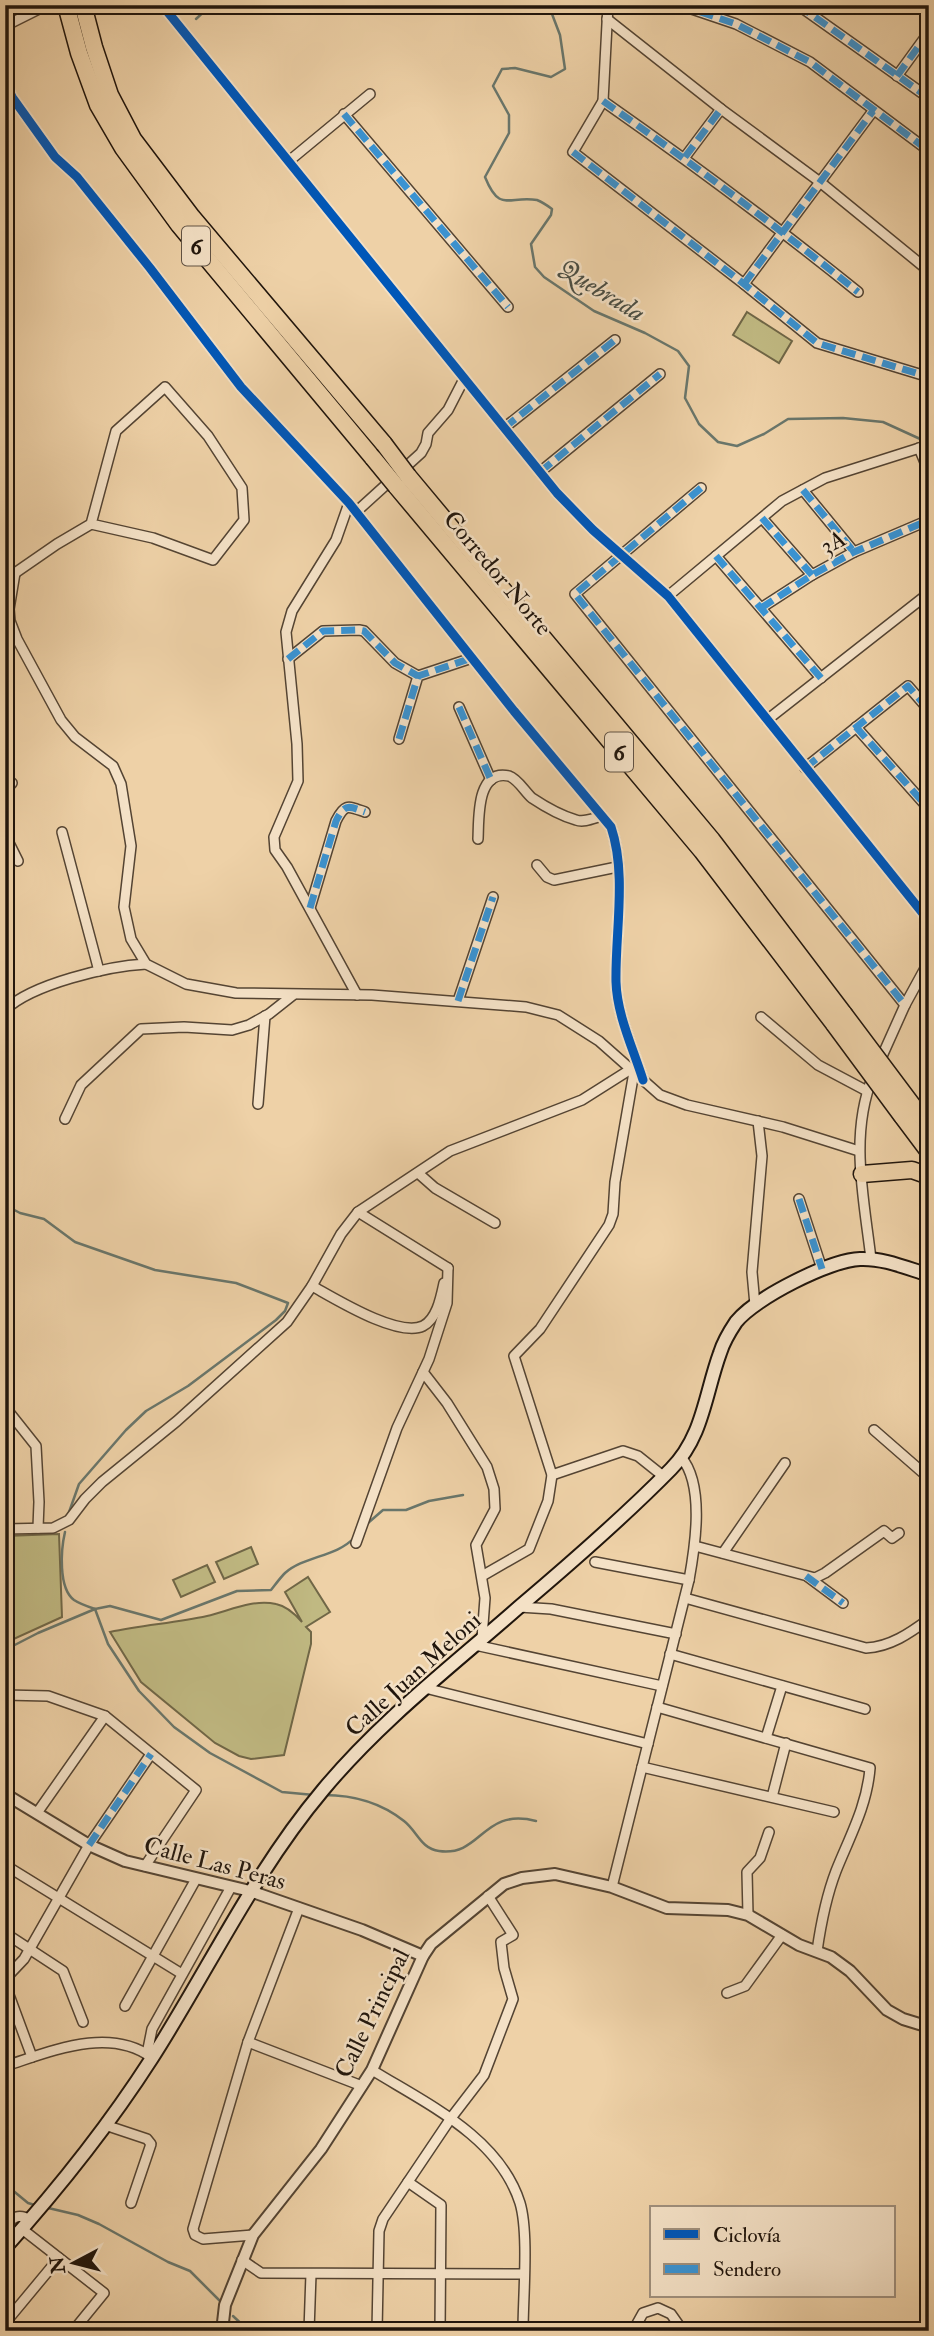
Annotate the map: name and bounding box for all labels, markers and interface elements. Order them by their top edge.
road number: 6 [182,227,210,266]
water label: Quebrada [552,252,651,330]
street label: Corredor Norte [436,505,559,642]
street label: 3A [815,523,851,562]
road number: 6 [605,732,633,772]
street label: Calle Juan Meloni [339,1605,488,1744]
street label: Calle Las Peras [141,1830,289,1897]
street label: Calle Principal [328,1943,417,2083]
legend [650,2206,895,2298]
text: Ciclovía [713,2222,781,2249]
north arrow [38,2228,108,2298]
text: N [45,2254,71,2276]
text: Sendero [713,2256,781,2283]

